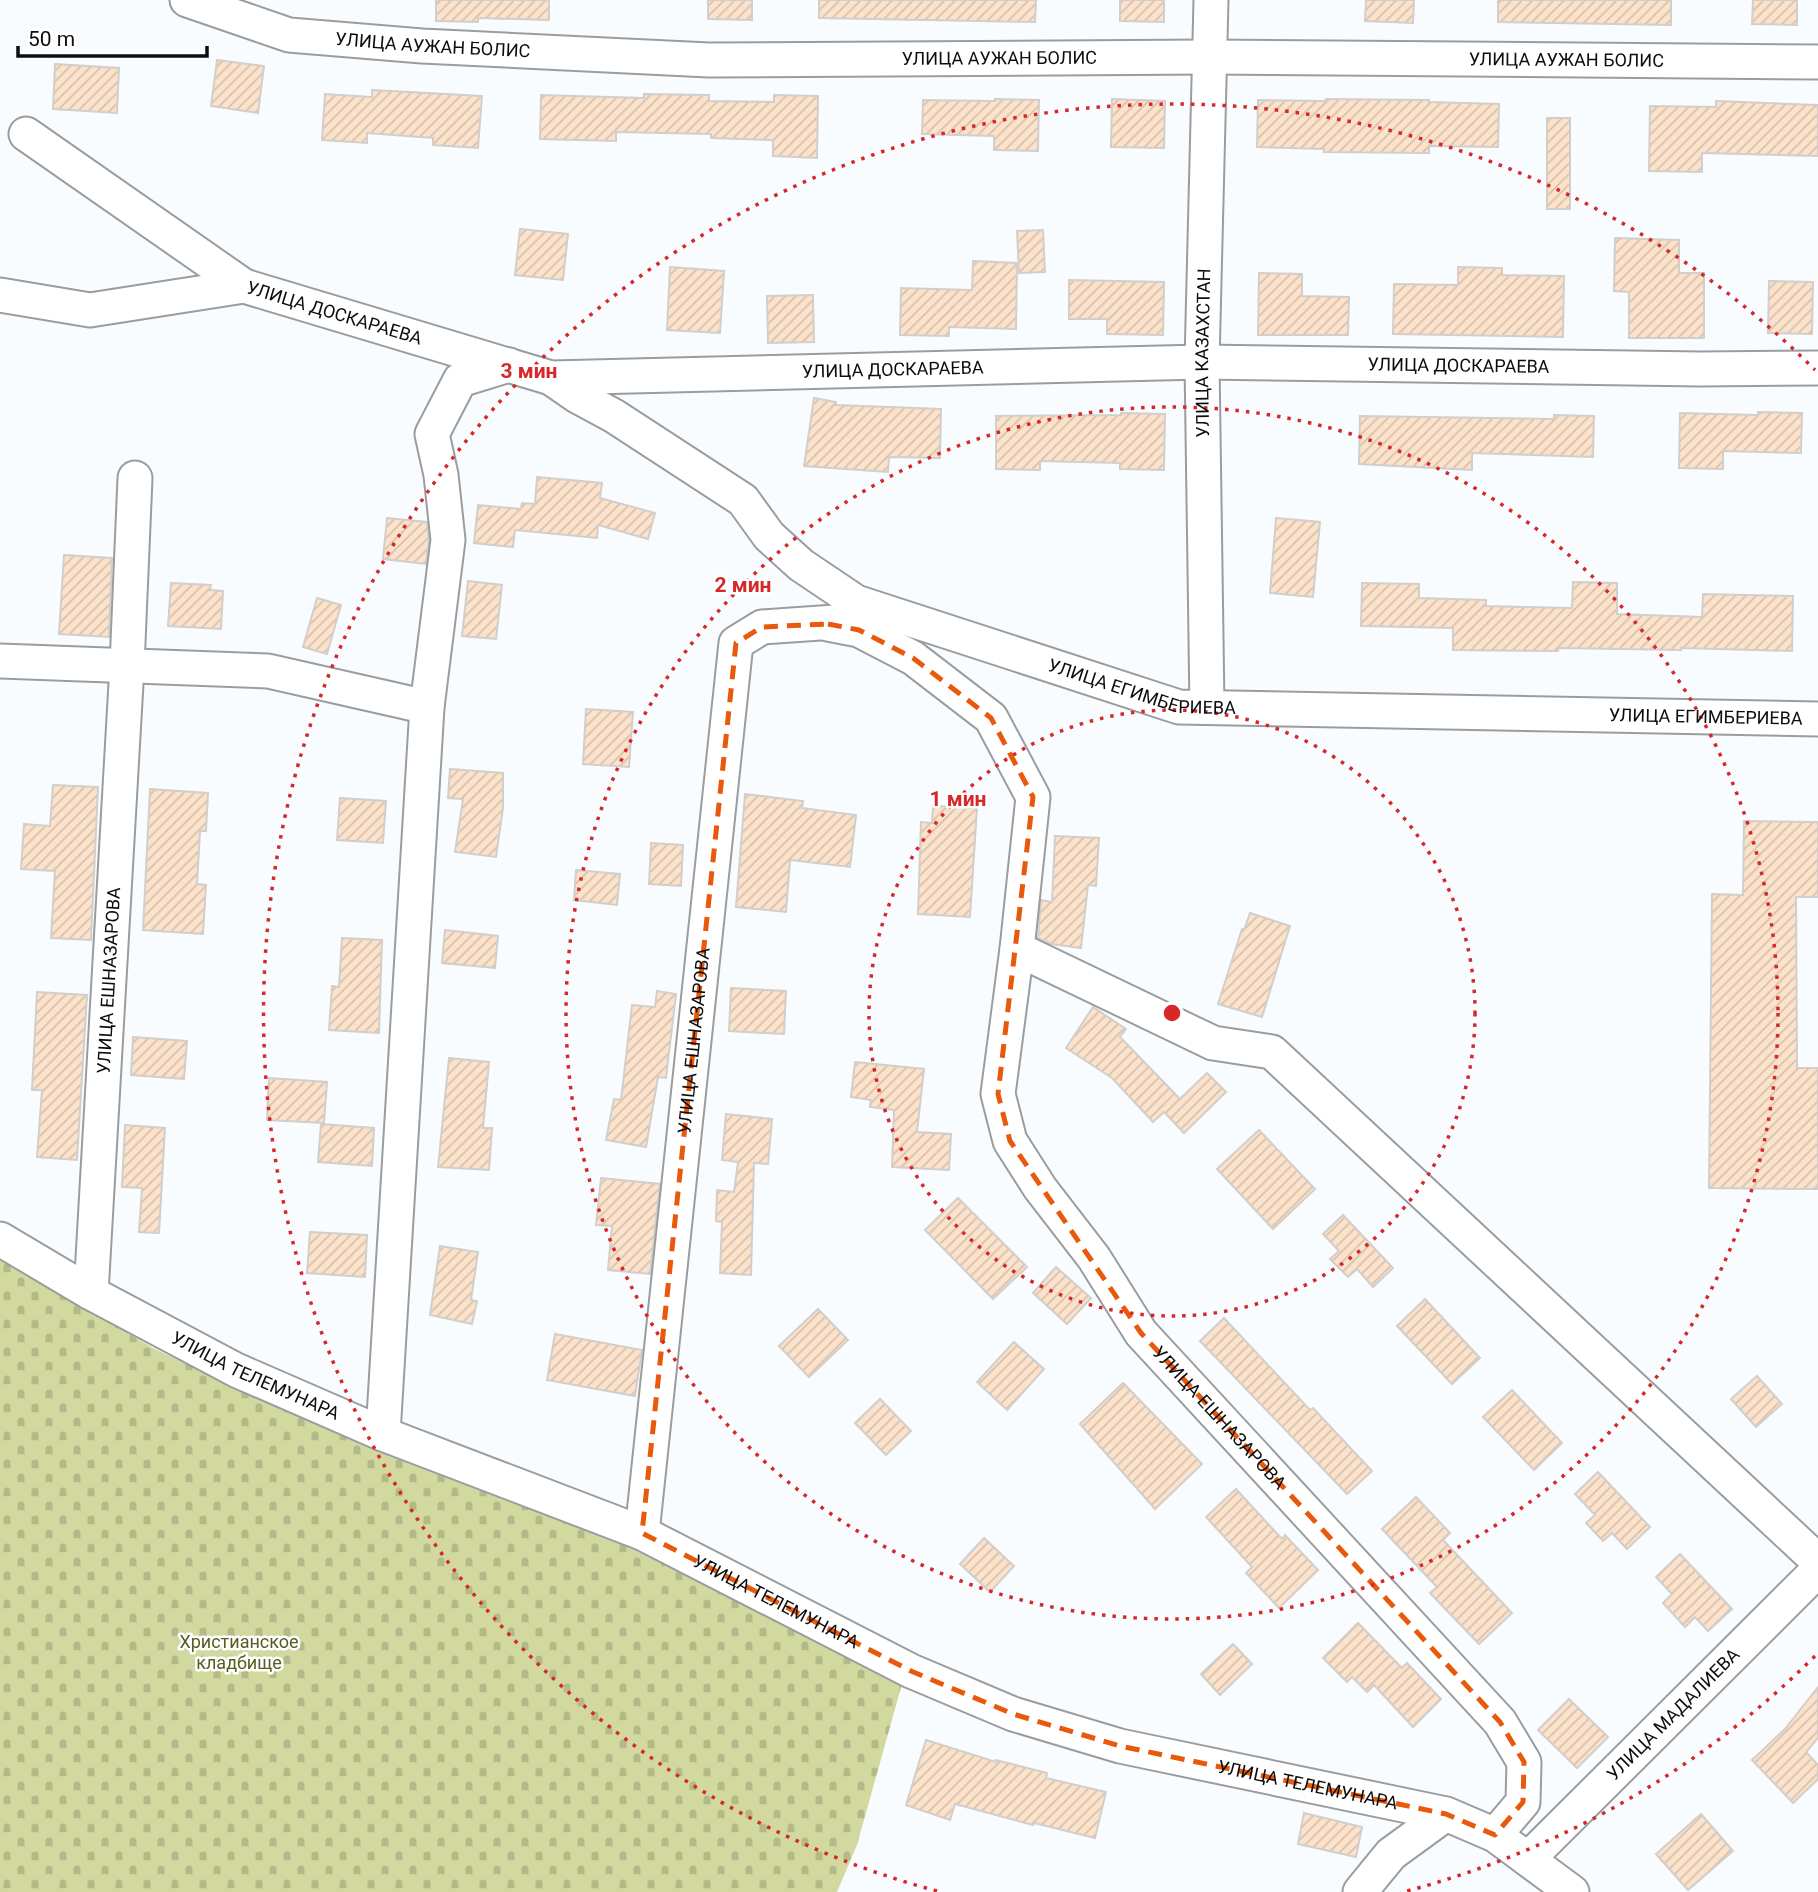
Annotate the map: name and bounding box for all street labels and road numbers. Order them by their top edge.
street label: УЛИЦА АУЖАН БОЛИС [335,28,531,61]
street label: УЛИЦА АУЖАН БОЛИС [902,47,1097,69]
street label: УЛИЦА АУЖАН БОЛИС [1469,48,1664,71]
street label: УЛИЦА КАЗАХСТАН [1191,268,1214,438]
street label: УЛИЦА ДОСКАРАЕВА [244,276,425,349]
street label: УЛИЦА ДОСКАРАЕВА [1367,353,1550,377]
street label: УЛИЦА ДОСКАРАЕВА [801,356,984,382]
street label: УЛИЦА ЕГИМБЕРИЕВА [1046,654,1236,718]
street label: УЛИЦА ЕГИМБЕРИЕВА [1609,704,1803,729]
street label: УЛИЦА ЕШНАЗАРОВА [93,886,124,1074]
street label: УЛИЦА ЕШНАЗАРОВА [673,946,714,1135]
street label: УЛИЦА ТЕЛЕМУНАРА [168,1327,343,1424]
street label: УЛИЦА ЕШНАЗАРОВА [1149,1342,1291,1494]
street label: УЛИЦА ТЕЛЕМУНАРА [690,1550,863,1653]
street label: УЛИЦА МАДАЛИЕВА [1602,1643,1744,1784]
street label: УЛИЦА ТЕЛЕМУНАРА [1216,1756,1400,1814]

